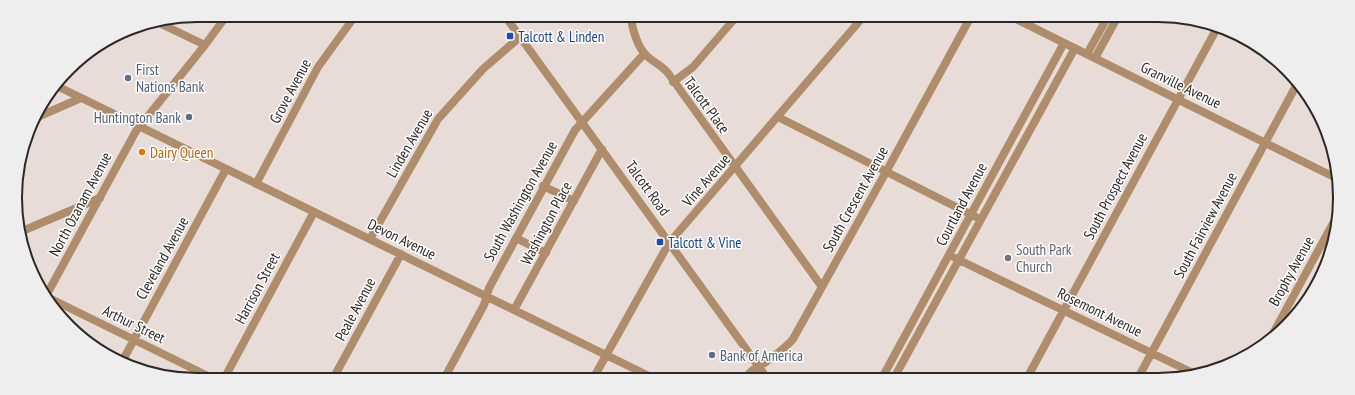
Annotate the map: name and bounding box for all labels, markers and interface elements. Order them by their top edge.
place label: Talcott & Linden [518,27,604,46]
marker: Talcott & Linden [505,31,515,41]
street label: Grove Avenue [265,55,315,127]
street label: Granville Avenue [1138,57,1224,113]
place label: First Nations Bank [136,60,204,96]
marker: First Nations Bank [123,73,133,83]
street label: Talcott Place [680,73,734,137]
street label: Linden Avenue [382,105,436,181]
place label: Huntington Bank [94,108,181,127]
marker: Huntington Bank [184,112,194,122]
street label: South Prospect Avenue [1079,129,1151,243]
street label: South Washington Avenue [479,138,561,264]
place label: Dairy Queen [150,143,213,162]
street label: South Crescent Avenue [818,143,892,255]
marker: Dairy Queen [137,147,147,157]
street label: North Ozanam Avenue [45,149,115,259]
street label: Vine Avenue [677,150,734,211]
street label: Talcott Road [622,157,674,219]
street label: Courtland Avenue [931,159,991,249]
street label: South Fairview Avenue [1169,169,1241,281]
street label: Washington Place [516,178,576,268]
street label: Cleveland Avenue [131,213,193,303]
street label: Devon Avenue [365,214,439,264]
place label: Talcott & Vine [668,233,742,252]
street label: Brophy Avenue [1264,233,1318,309]
marker: Talcott & Vine [655,237,665,247]
place label: South Park Church [1016,240,1072,276]
street label: Harrison Street [230,249,284,327]
marker: South Park Church [1003,253,1013,263]
street label: Peale Avenue [330,274,380,344]
street label: Rosemont Avenue [1054,283,1146,341]
street label: Arthur Street [100,301,168,347]
place label: Bank of America [720,346,803,365]
marker: Bank of America [707,350,717,360]

